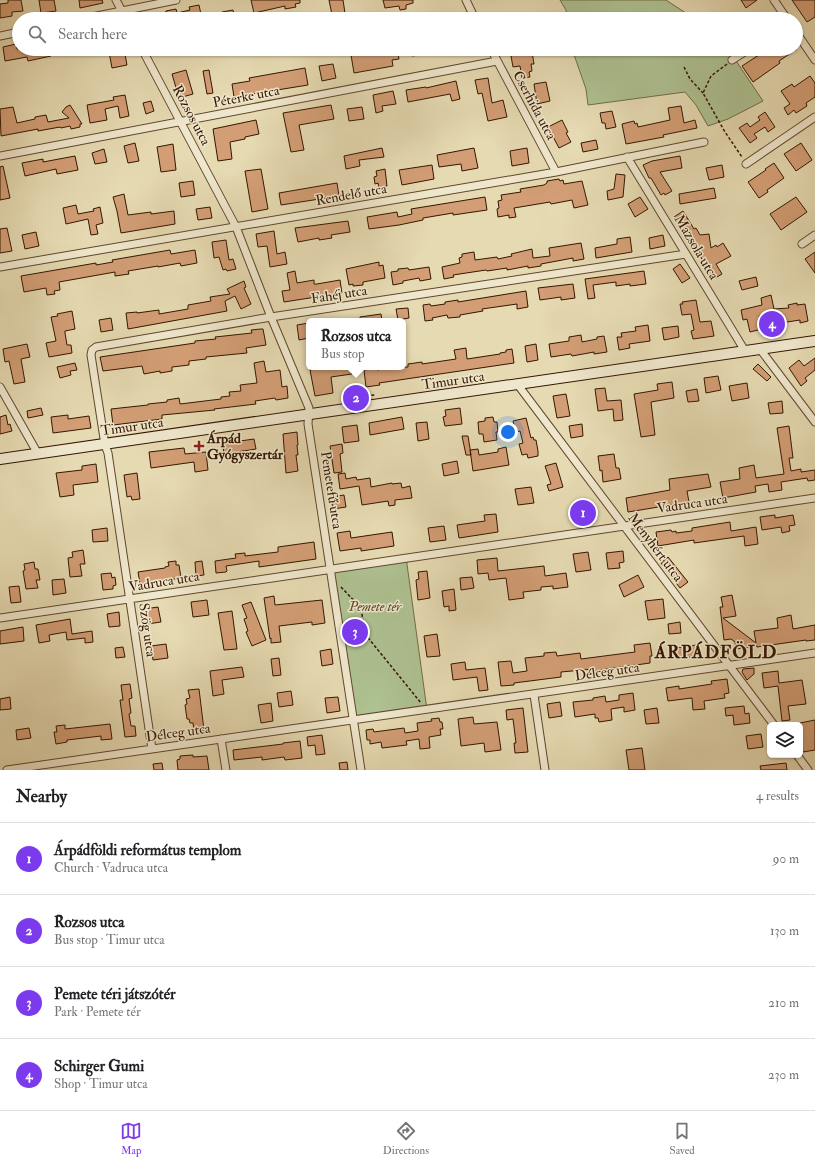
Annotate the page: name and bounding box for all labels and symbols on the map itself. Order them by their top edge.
street label: Cserhida utca [509,68,560,143]
street label: Rozsos utca [169,82,215,148]
street label: Péterke utca [211,82,281,111]
street label: Rendelő utca [314,180,388,209]
street label: Mazsola utca [671,212,723,283]
street label: Fahéj utca [310,282,369,307]
pin: 4 [759,309,785,339]
street label: Timur utca [421,368,486,393]
pin: 2 [343,383,369,413]
street label: Timur utca [100,414,165,439]
your location [498,422,518,442]
place label: Árpád Gyógyszertár [206,429,284,464]
marker: Árpád Gyógyszertár [194,441,204,451]
street label: Pemetefű utca [317,450,346,530]
street label: Vadruca utca [656,490,729,517]
pin: 1 [570,498,596,528]
street label: Menyhért utca [624,510,687,586]
street label: Vadruca utca [128,567,201,595]
park label: Pemete tér [348,598,402,615]
street label: Szög utca [135,602,160,658]
pin: 3 [342,617,368,647]
district label: ÁRPÁDFÖLD [654,640,777,664]
street label: Délceg utca [574,659,641,684]
street label: Délceg utca [145,720,212,745]

